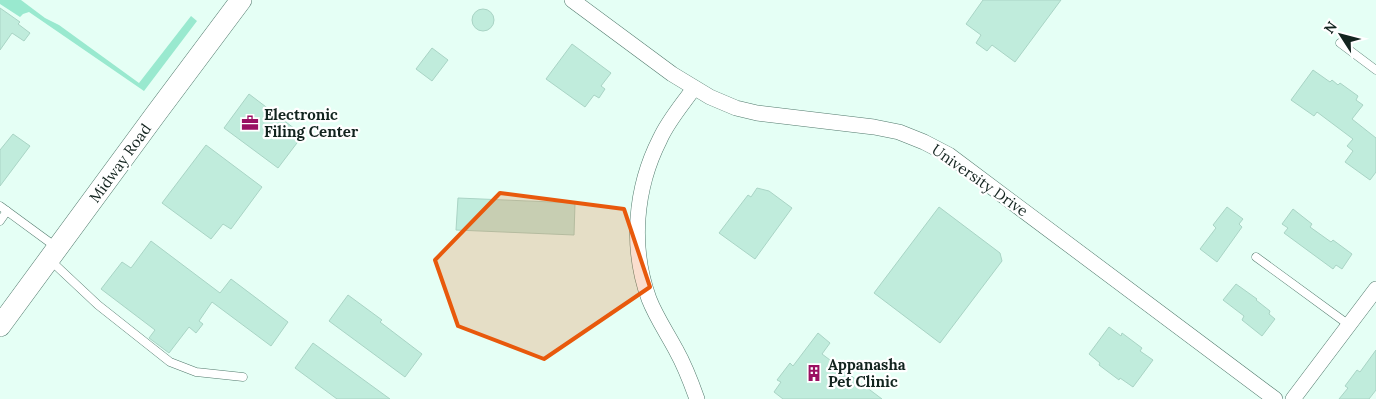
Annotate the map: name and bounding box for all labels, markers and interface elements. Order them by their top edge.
north arrow [1316,10,1366,60]
text: N [1320,18,1341,37]
place label: Electronic Filing Center [264,105,359,141]
office icon: Electronic Filing Center [240,113,260,133]
street label: Midway Road [85,120,155,206]
street label: University Drive [928,140,1032,220]
place label: Appanasha Pet Clinic [828,355,906,391]
building icon: Appanasha Pet Clinic [804,363,824,383]

